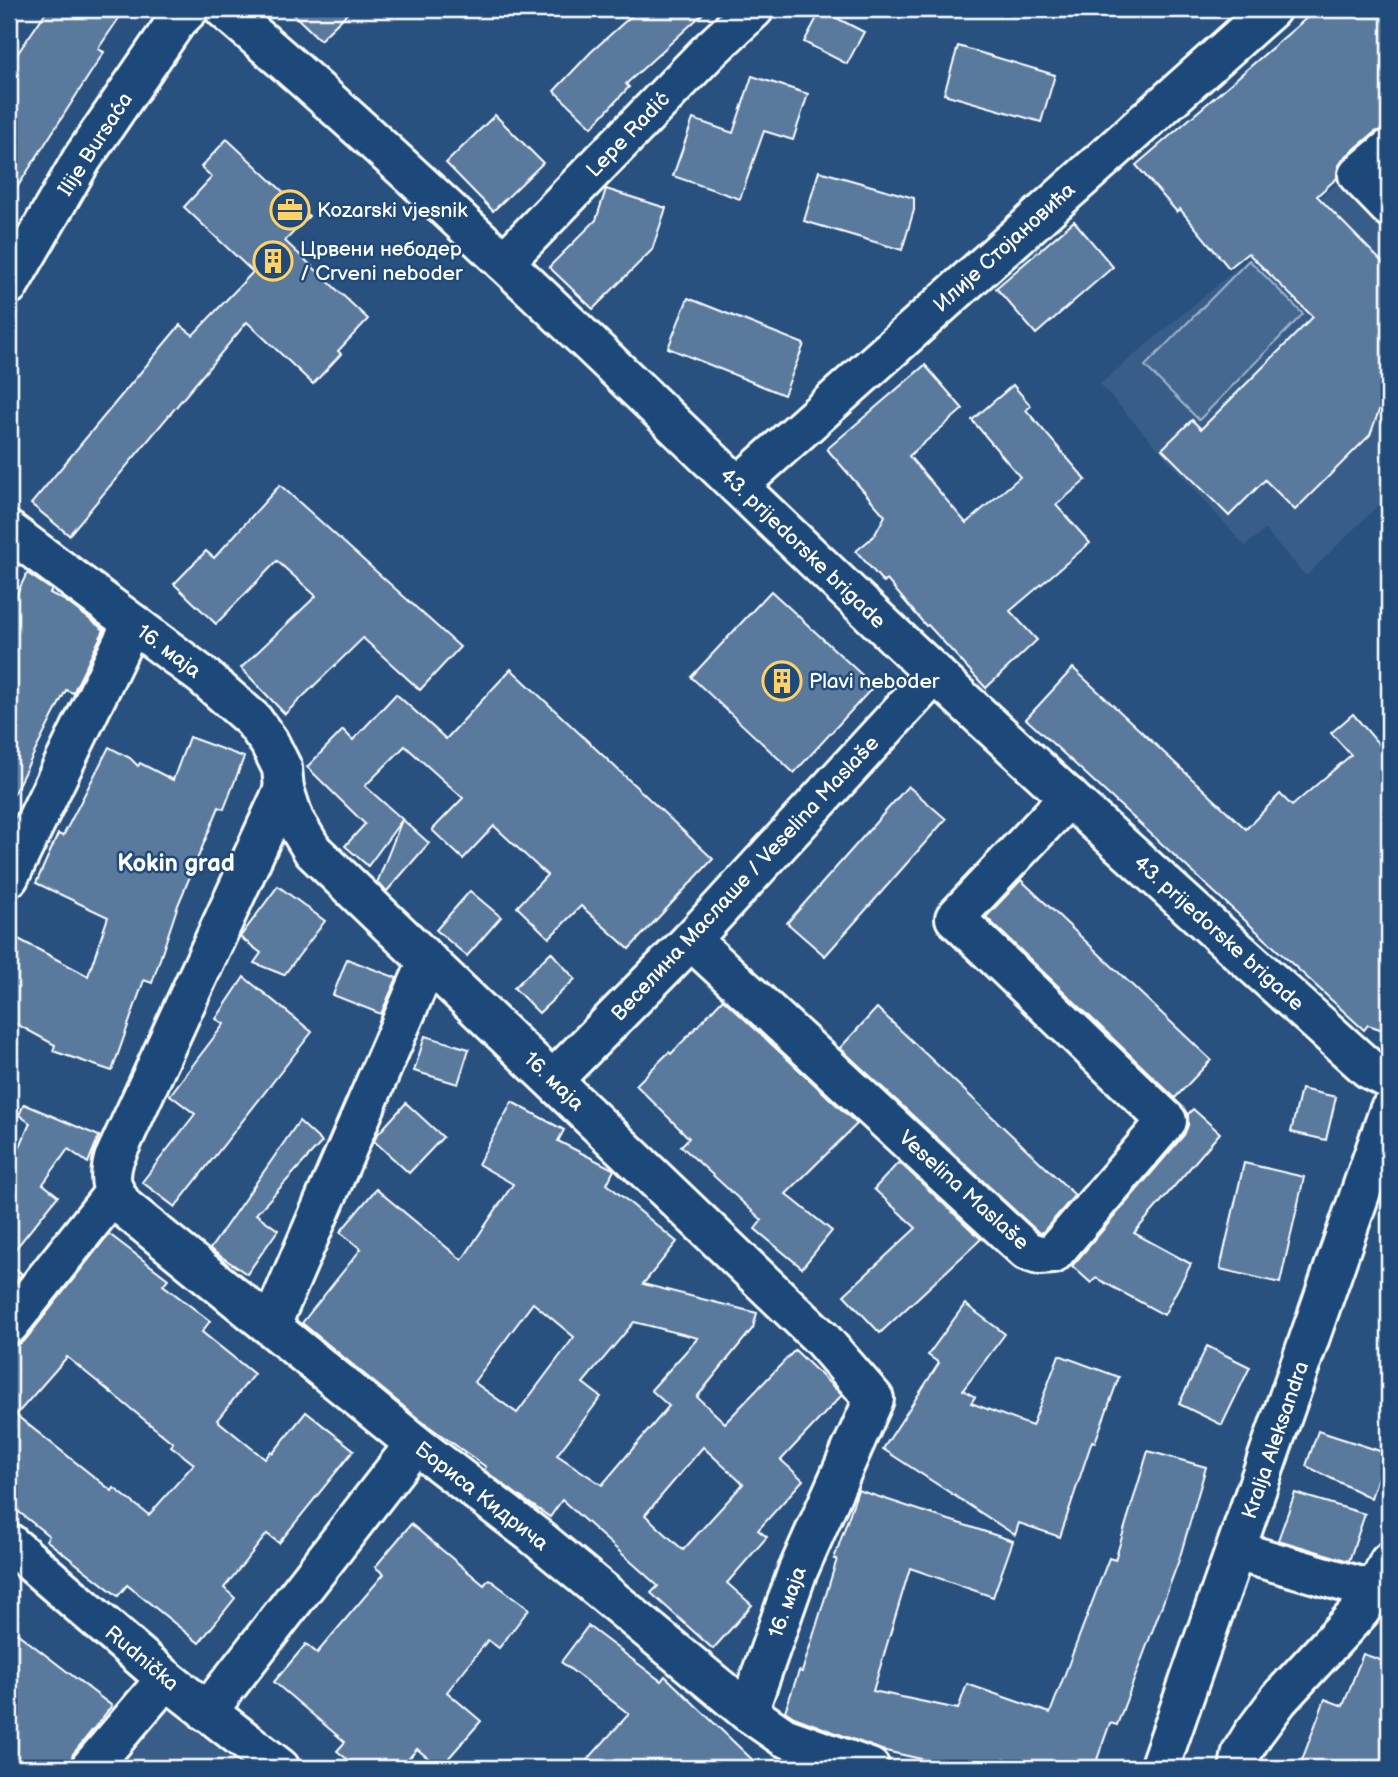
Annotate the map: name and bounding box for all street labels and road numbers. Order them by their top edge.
street label: Lepe Radić [581,86,675,182]
street label: Ilije Bursaća [53,88,138,201]
street label: Илије Стојановића [929,177,1081,317]
street label: 43. prijedorske brigade [715,463,891,634]
street label: 16. маја [132,619,206,684]
street label: Веселина Маслаше / Veselina Maslaše [606,731,884,1026]
street label: 43. prijedorske brigade [1128,850,1309,1016]
street label: 16. маја [518,1047,589,1117]
street label: Veselina Maslaše [893,1125,1034,1255]
street label: Kralja Aleksandra [1237,1358,1314,1522]
street label: Бориса Kидрича [410,1437,554,1557]
street label: 16. маја [763,1562,812,1641]
street label: Rudnička [100,1620,184,1696]

